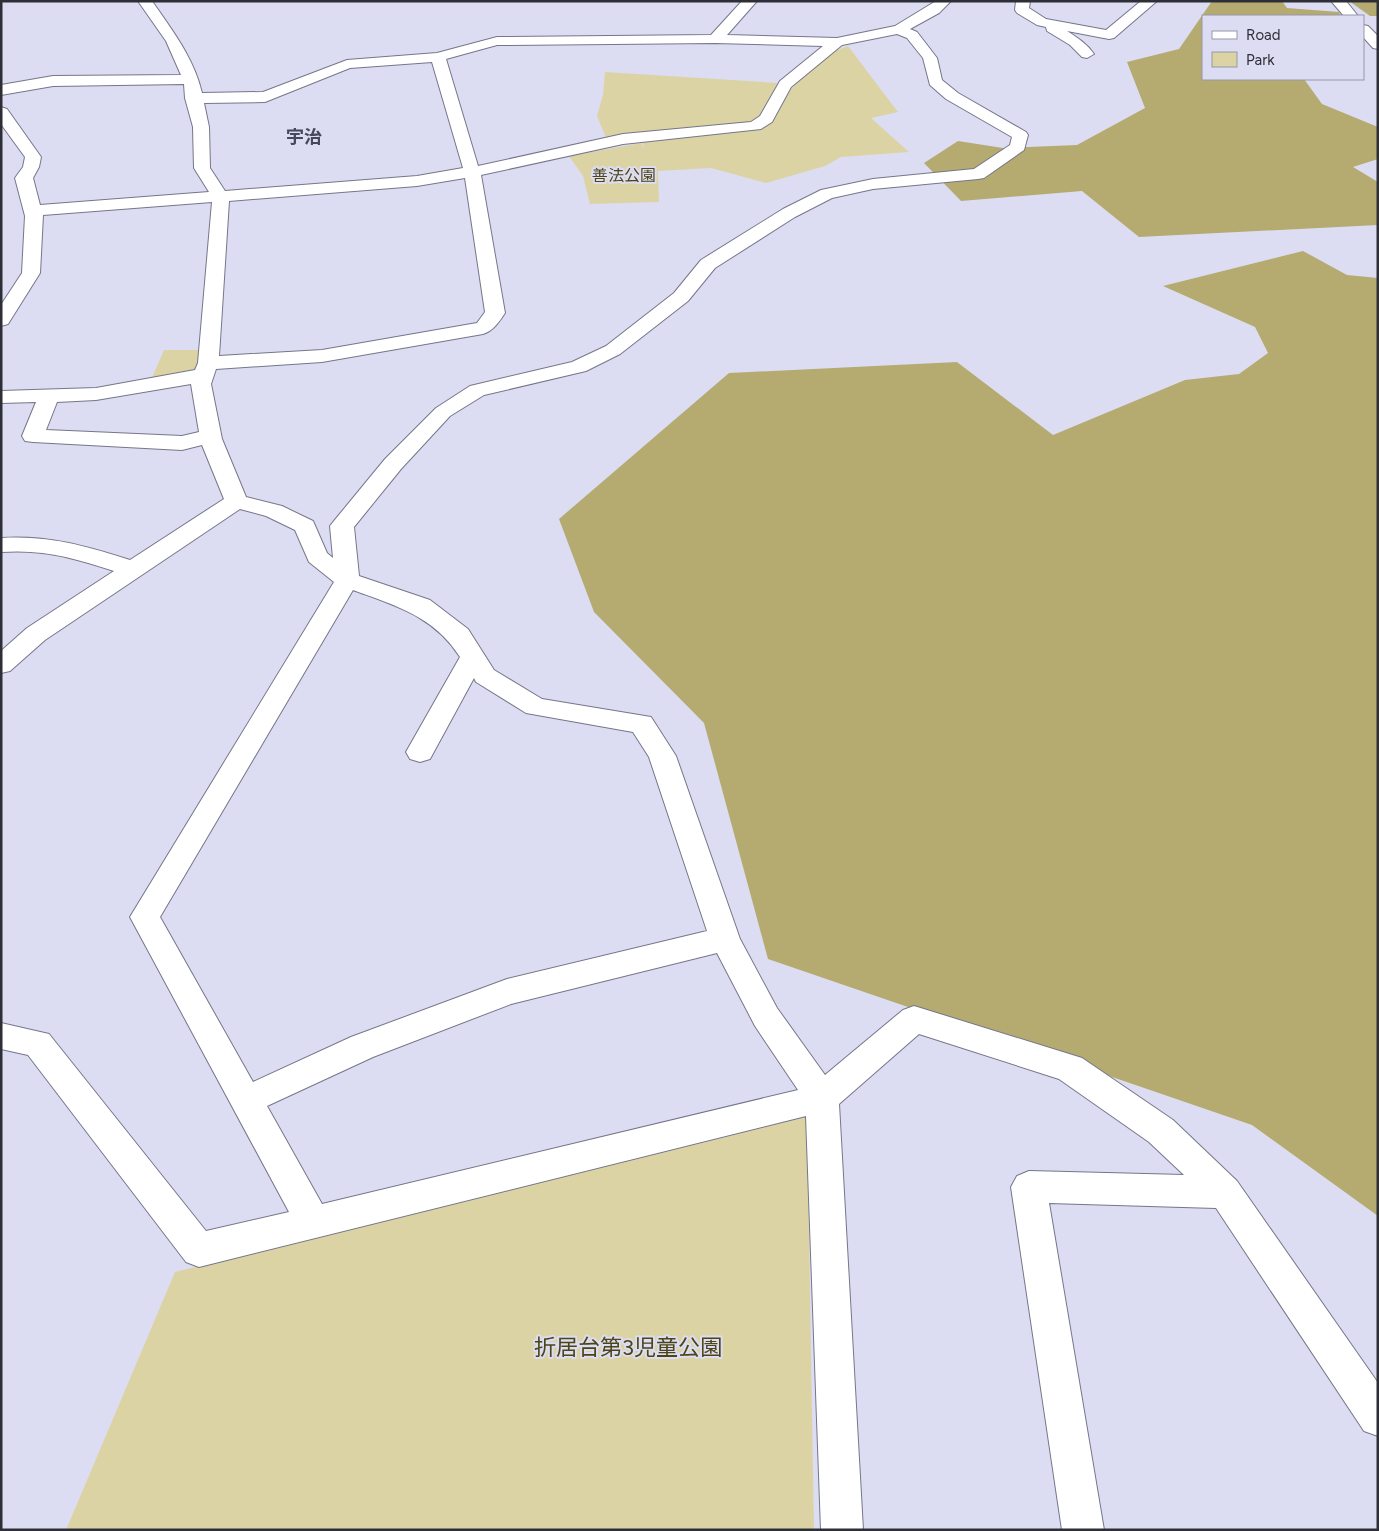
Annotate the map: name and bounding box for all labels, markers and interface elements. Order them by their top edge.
legend [1202,15,1364,80]
text: Road [1246,26,1281,44]
text: Park [1246,51,1275,69]
district label: 宇治 [286,126,322,148]
park label: 善法公園 [592,166,656,185]
park label: 折居台第3児童公園 [534,1334,722,1361]

